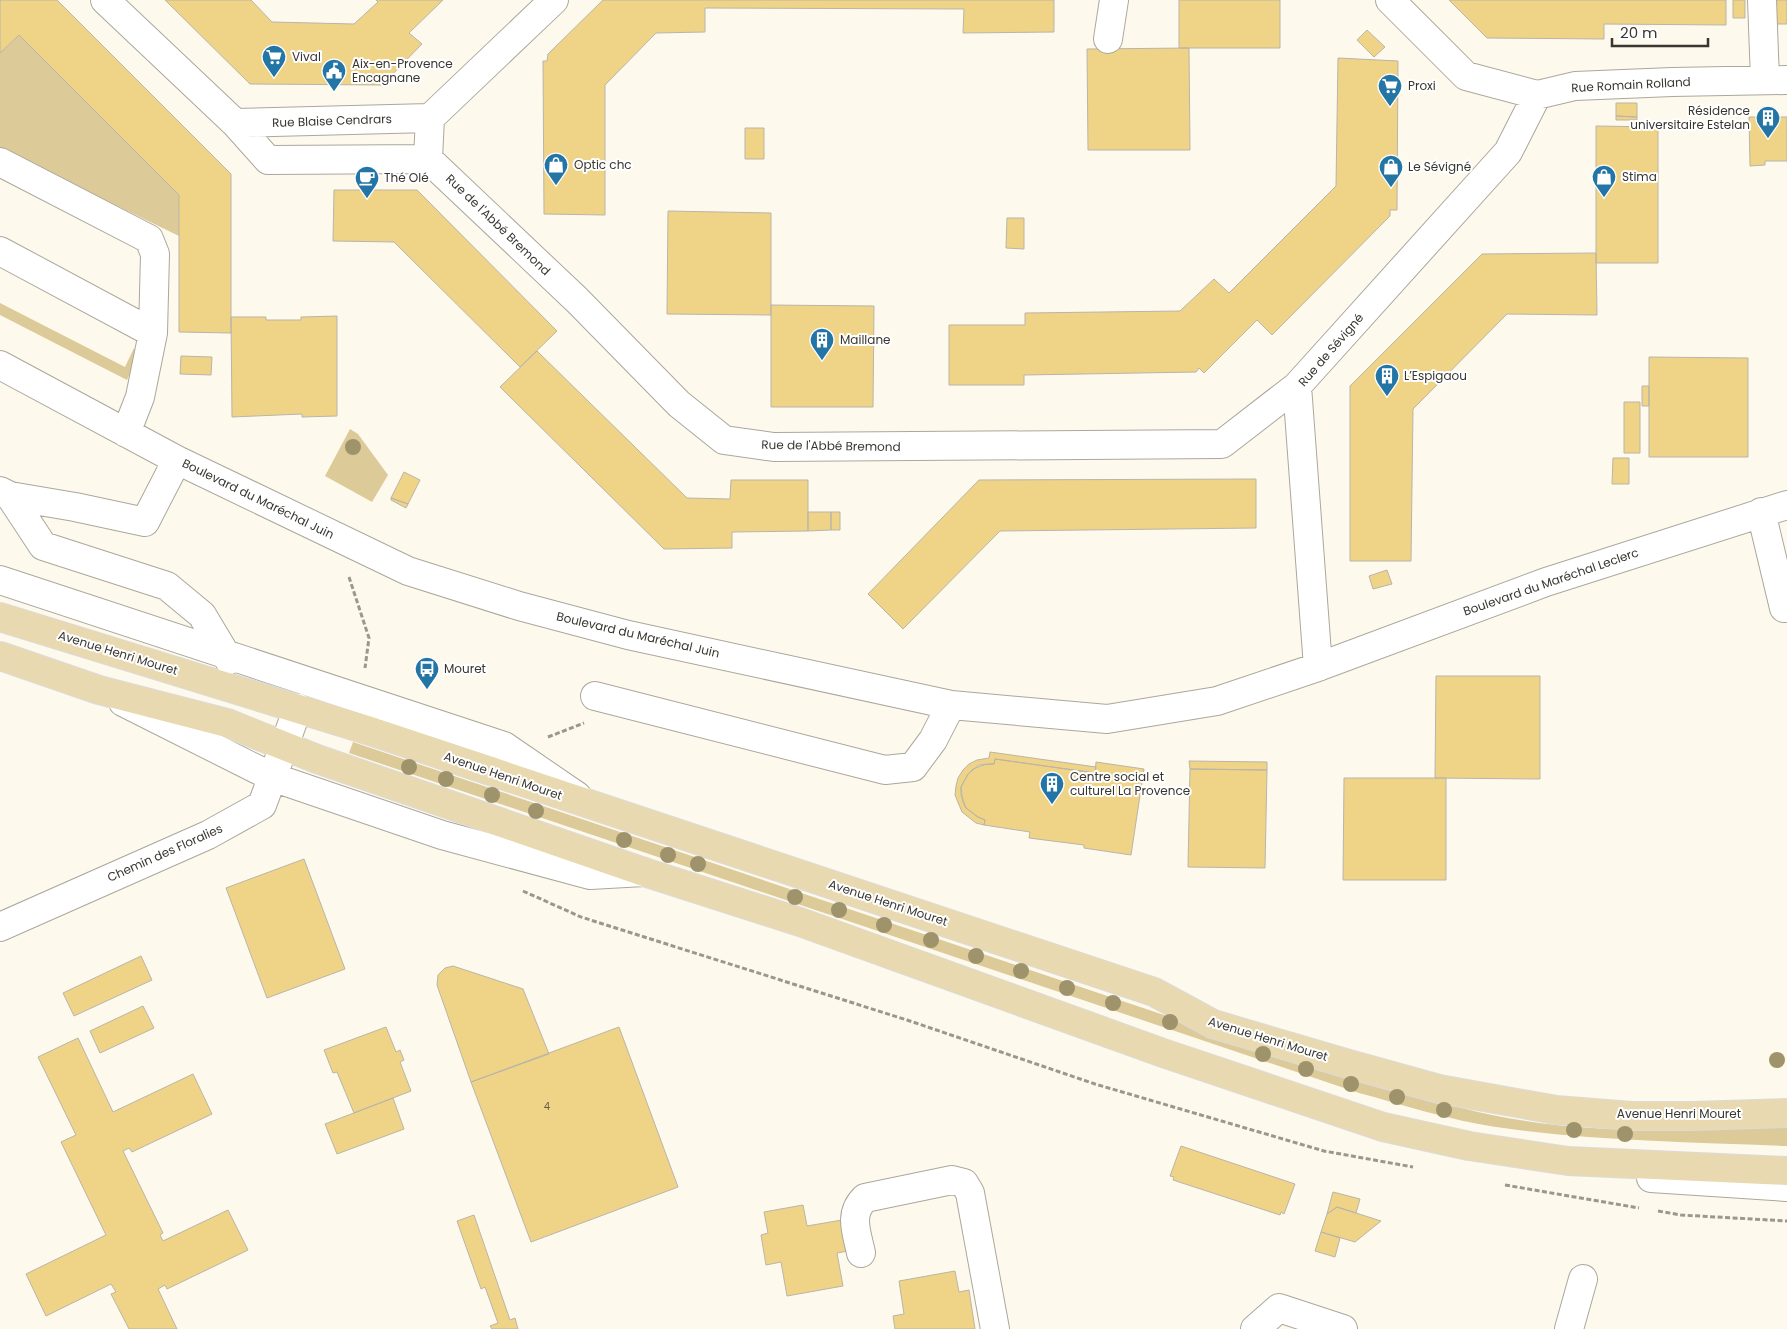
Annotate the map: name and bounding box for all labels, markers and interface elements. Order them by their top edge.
scale bar [1612,15,1708,47]
text: 20 m [1620,22,1658,43]
supermarket icon: Vival [261,44,287,78]
place label: Vival [292,48,321,65]
place label: Aix-en-Provence Encagnane [352,55,453,86]
public building icon: Aix-en-Provence Encagnane [321,58,347,92]
supermarket icon: Proxi [1377,73,1403,107]
street label: Rue Romain Rolland [1571,73,1691,96]
place label: Proxi [1408,77,1436,94]
place label: Résidence universitaire Estelan [1630,102,1750,133]
building icon: Résidence universitaire Estelan [1755,105,1781,139]
street label: Rue Blaise Cendrars [272,110,392,131]
shop icon: Optic chc [543,152,569,186]
shop icon: Le Sévigné [1378,154,1404,188]
place label: Optic chc [574,156,632,173]
place label: Le Sévigné [1408,158,1471,175]
shop icon: Stima [1591,164,1617,198]
cafe icon: Thé Olé [354,165,380,199]
place label: Stima [1622,168,1657,185]
place label: Thé Olé [384,169,429,186]
street label: Rue de l'Abbé Bremond [442,170,554,279]
street label: Rue de Sévigné [1294,309,1367,390]
building icon: Maillane [809,327,835,361]
place label: Maillane [840,331,891,348]
building icon: L’Espigaou [1374,363,1400,397]
place label: L’Espigaou [1404,367,1467,384]
street label: Rue de l'Abbé Bremond [761,436,901,455]
street label: Boulevard du Maréchal Juin [179,454,337,543]
street label: Boulevard du Maréchal Leclerc [1461,543,1641,620]
street label: Boulevard du Maréchal Juin [555,607,721,662]
street label: Avenue Henri Mouret [56,626,180,679]
bus stop icon: Mouret [414,656,440,690]
place label: Mouret [444,660,486,677]
street label: Avenue Henri Mouret [442,747,565,804]
place label: Centre social et culturel La Provence [1070,768,1190,799]
building icon: Centre social et culturel La Provence [1039,771,1065,805]
street label: Chemin des Floralies [104,819,225,886]
street label: Avenue Henri Mouret [826,875,950,930]
street label: Avenue Henri Mouret [1206,1012,1330,1065]
house number: 4 [544,1099,550,1114]
street label: Avenue Henri Mouret [1617,1105,1741,1122]

